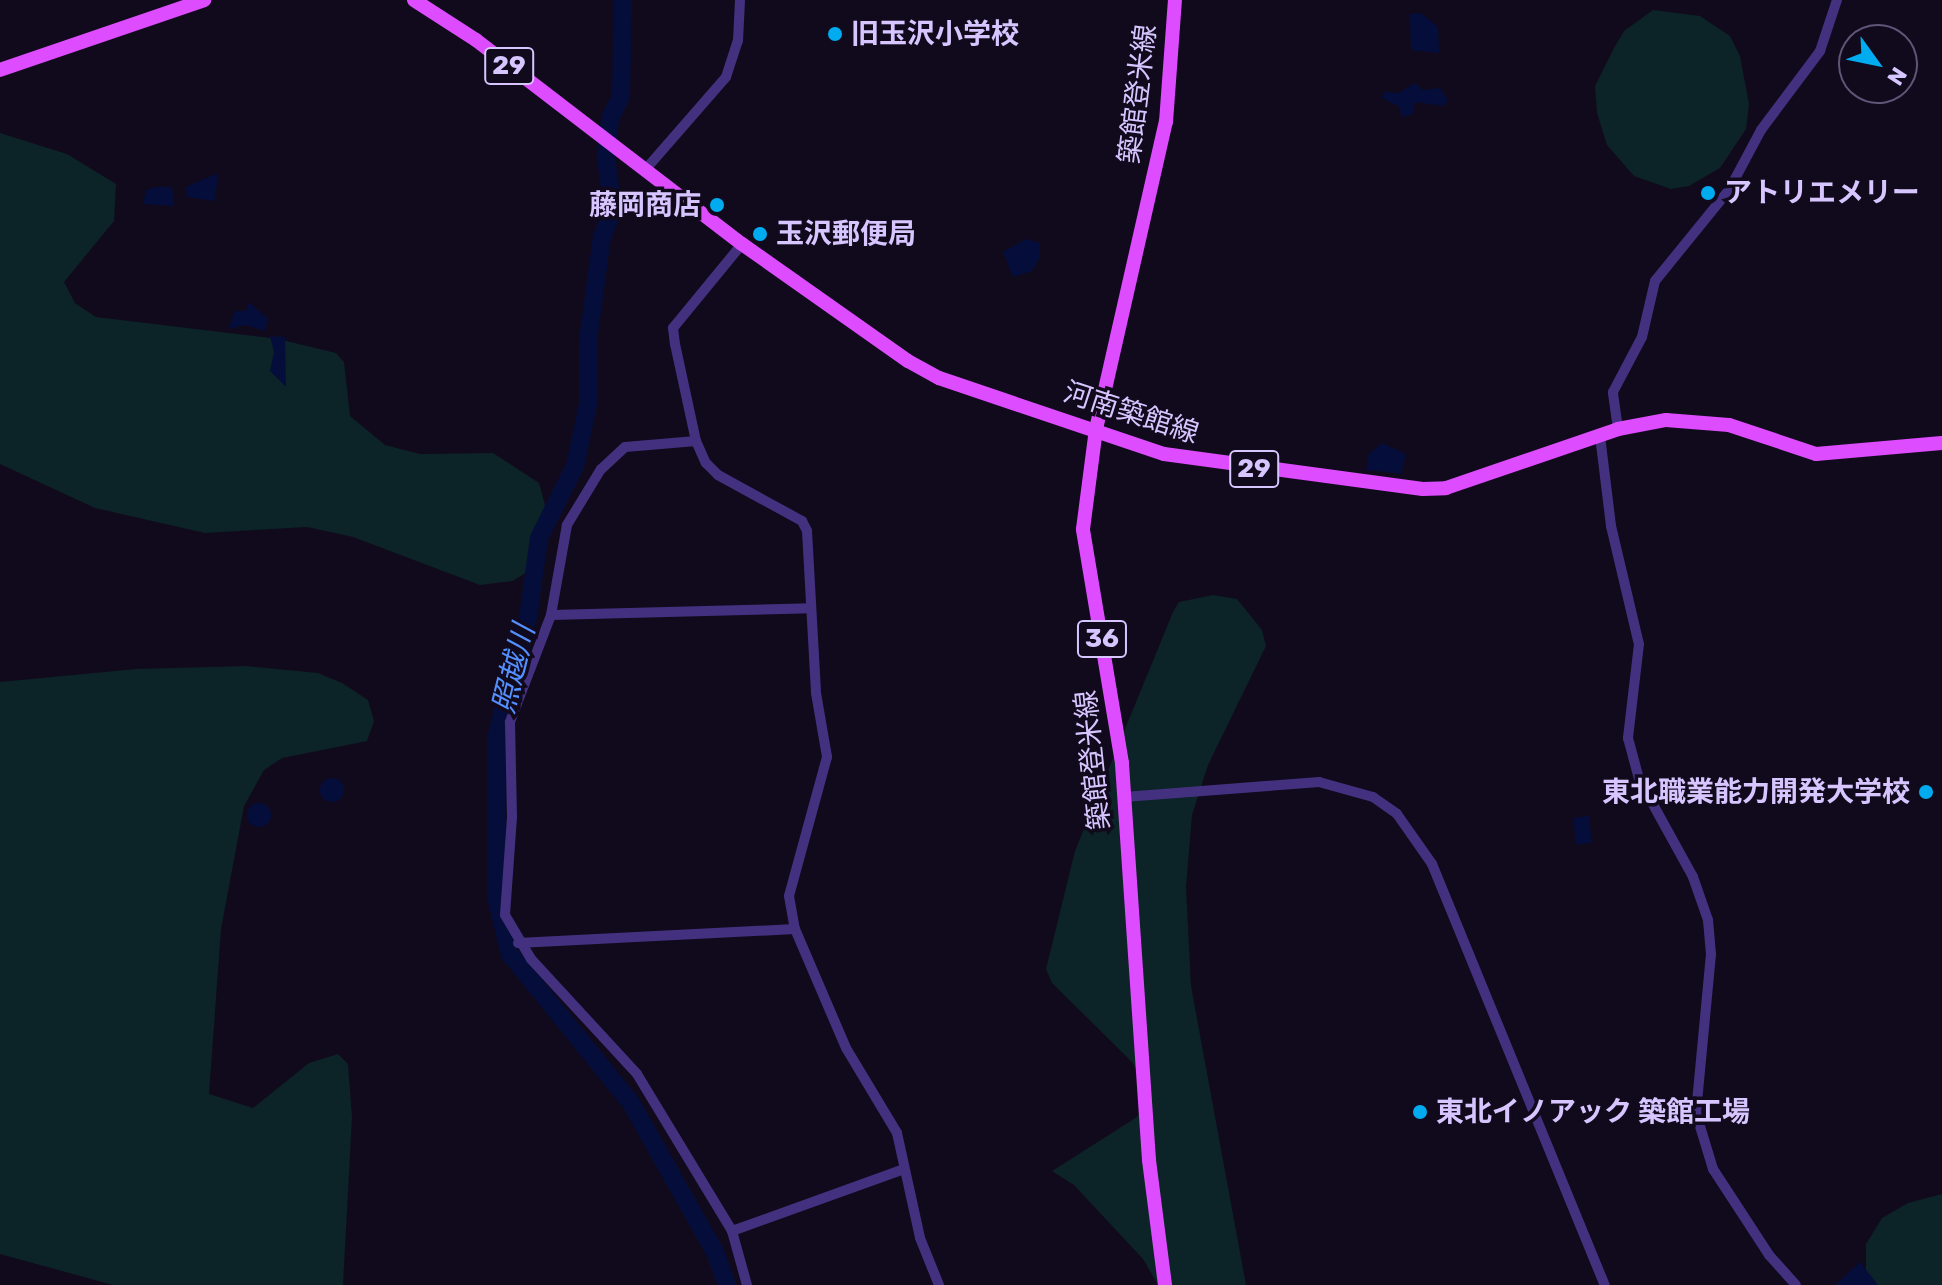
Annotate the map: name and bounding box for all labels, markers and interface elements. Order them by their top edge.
place label: 旧玉沢小学校 [851,17,1019,51]
street label: 築館登米線 [1113,22,1163,166]
north arrow [1838,24,1918,104]
marker: 旧玉沢小学校 [826,25,844,43]
road number: 29 [483,44,535,88]
text: N [1881,62,1913,90]
place label: アトリエメリー [1724,176,1920,210]
marker: アトリエメリー [1699,184,1717,202]
place label: 藤岡商店 [589,188,701,222]
marker: 藤岡商店 [708,196,726,214]
place label: 玉沢郵便局 [776,217,916,251]
marker: 玉沢郵便局 [751,225,769,243]
street label: 河南築館線 [1059,375,1203,451]
road number: 29 [1228,447,1280,491]
road number: 36 [1076,617,1128,661]
water label: 照越川 [486,621,542,717]
street label: 築館登米線 [1069,689,1117,831]
place label: 東北職業能力開発大学校 [1602,775,1910,809]
marker: 東北職業能力開発大学校 [1917,783,1935,801]
place label: 東北イノアック 築館工場 [1436,1095,1750,1129]
marker: 東北イノアック 築館工場 [1411,1103,1429,1121]

